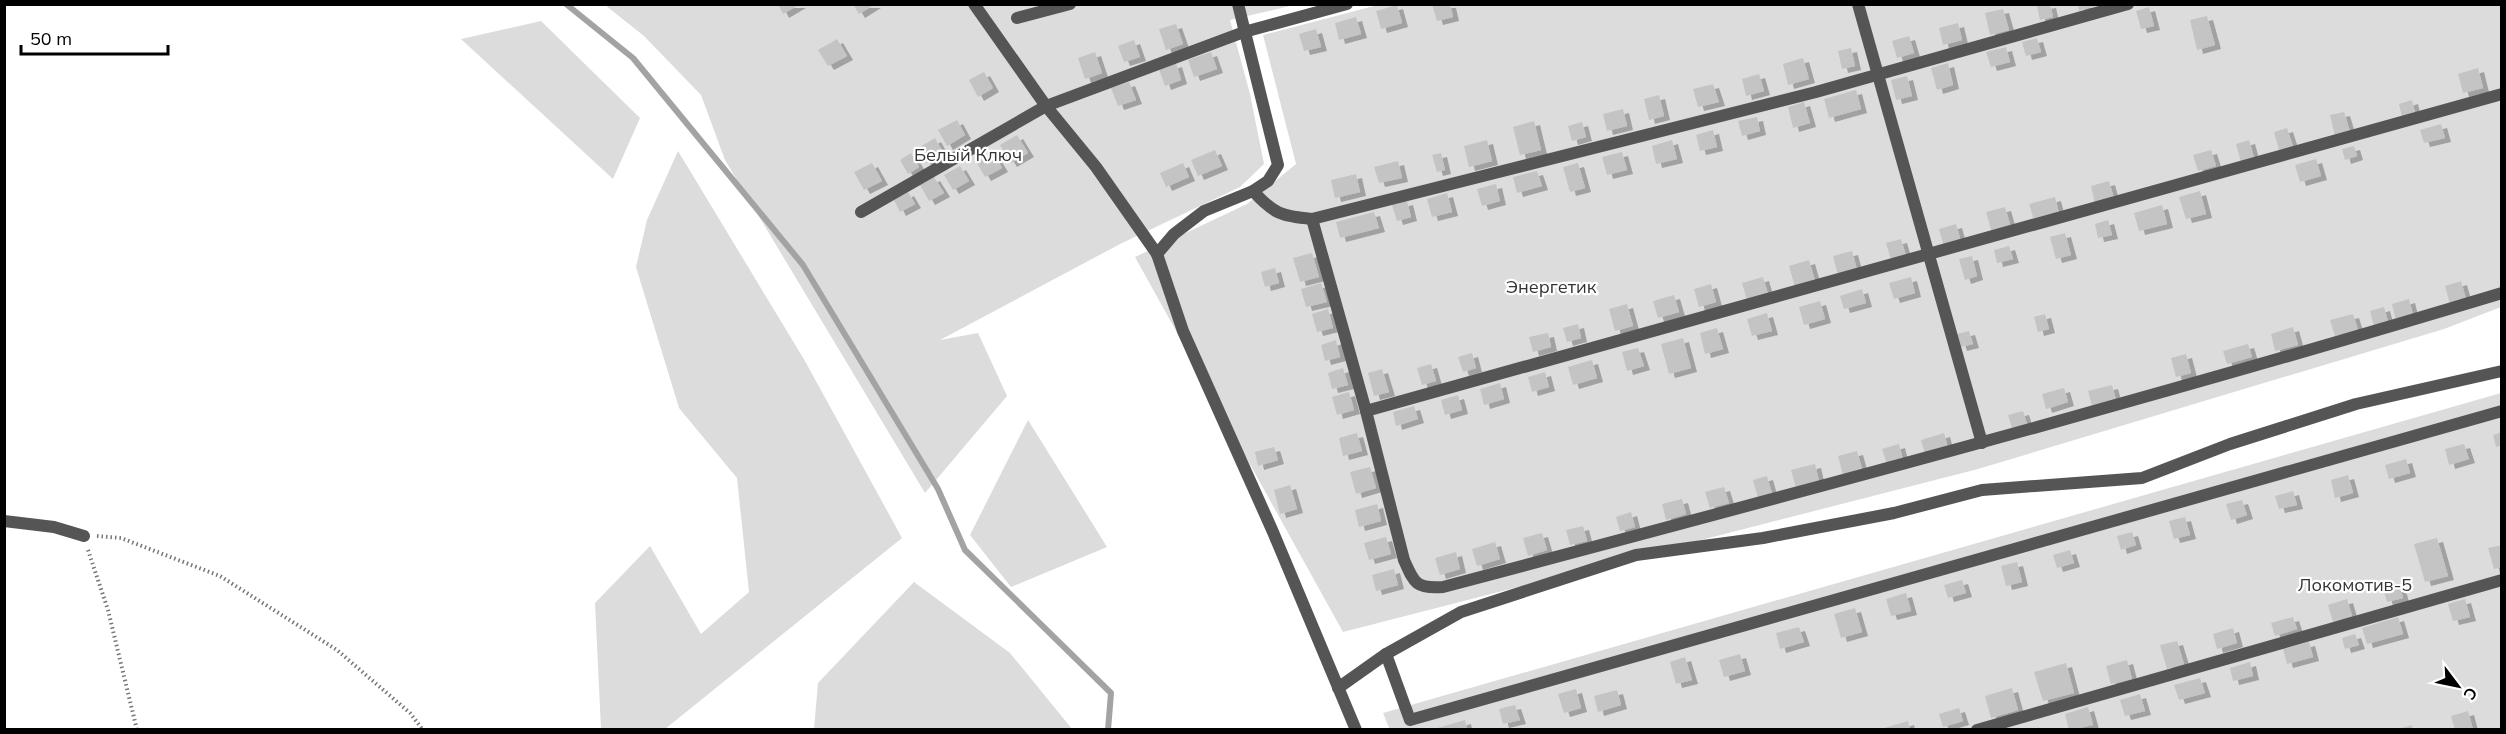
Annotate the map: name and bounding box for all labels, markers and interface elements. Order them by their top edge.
scale bar [21,18,168,56]
text: 50 m [30,27,72,50]
park label: Белый Ключ [914,143,1022,166]
park label: Энергетик [1506,275,1597,298]
park label: Локомотив-5 [2298,573,2412,596]
north arrow [2428,656,2488,716]
text: С [2459,684,2482,704]

